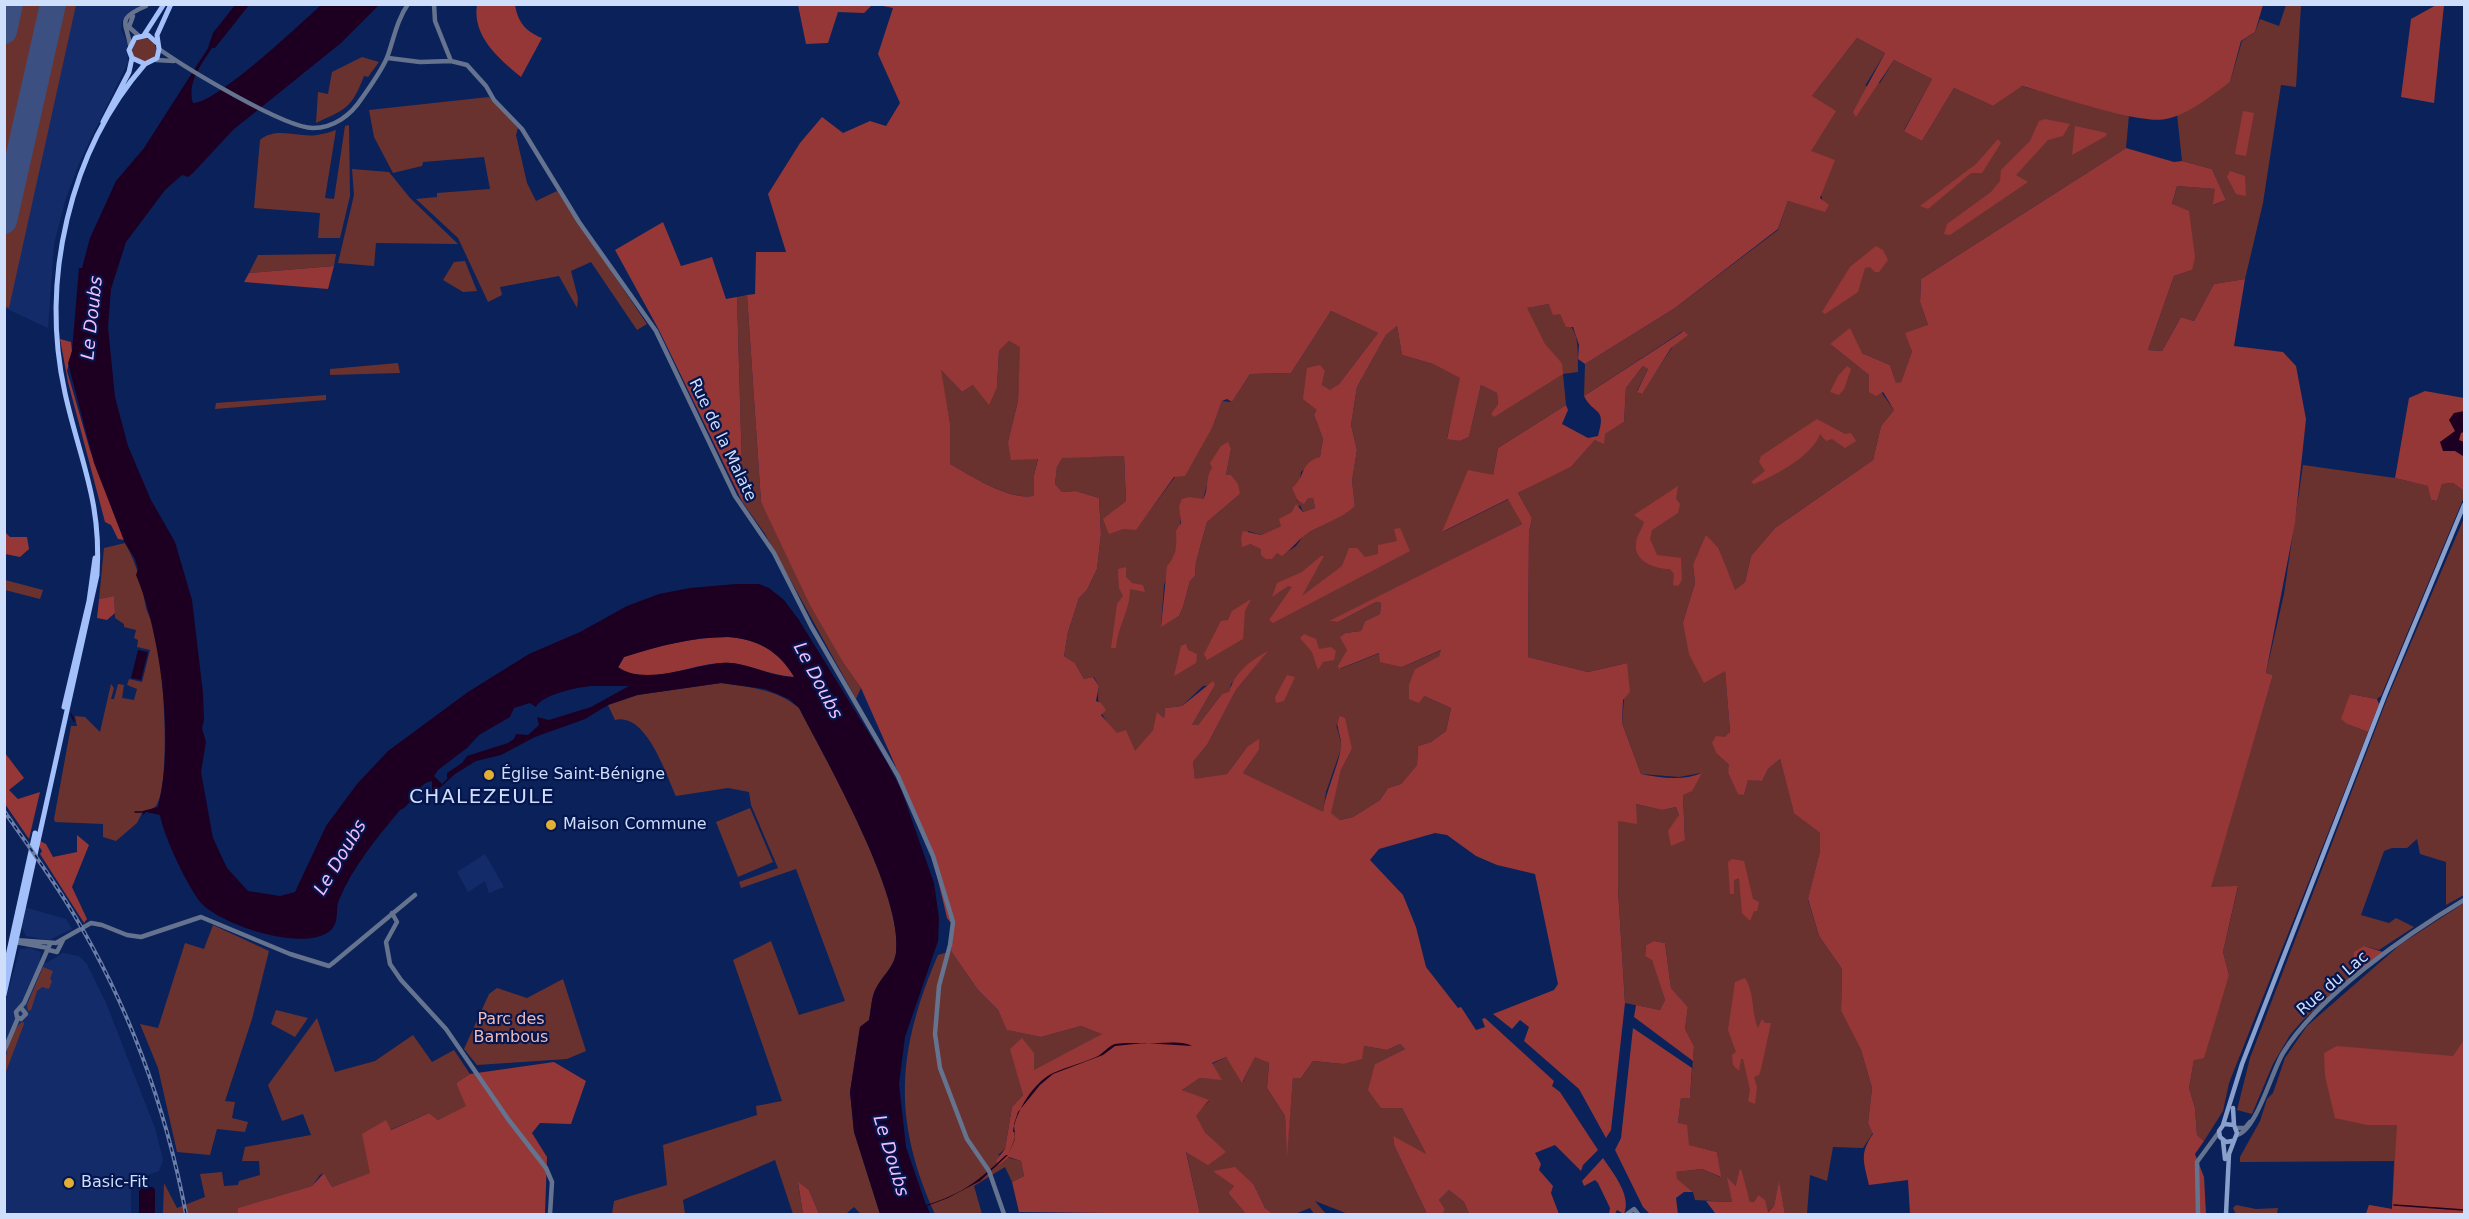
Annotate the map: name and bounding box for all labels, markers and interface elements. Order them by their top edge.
water label: Le Doubs [78,275,108,361]
street label: Rue de la Malate [684,376,760,504]
water label: Le Doubs [788,639,846,723]
place label: Église Saint-Bénigne [501,765,665,785]
marker: Église Saint-Bénigne [482,768,496,782]
district label: CHALEZEULE [409,786,555,810]
place label: Maison Commune [563,815,707,835]
water label: Le Doubs [310,816,372,900]
marker: Maison Commune [544,818,558,832]
street label: Rue du Lac [2293,948,2373,1020]
park label: Parc des Bambous [474,1010,548,1048]
water label: Le Doubs [867,1113,913,1199]
place label: Basic-Fit [81,1173,148,1193]
marker: Basic-Fit [62,1176,76,1190]

